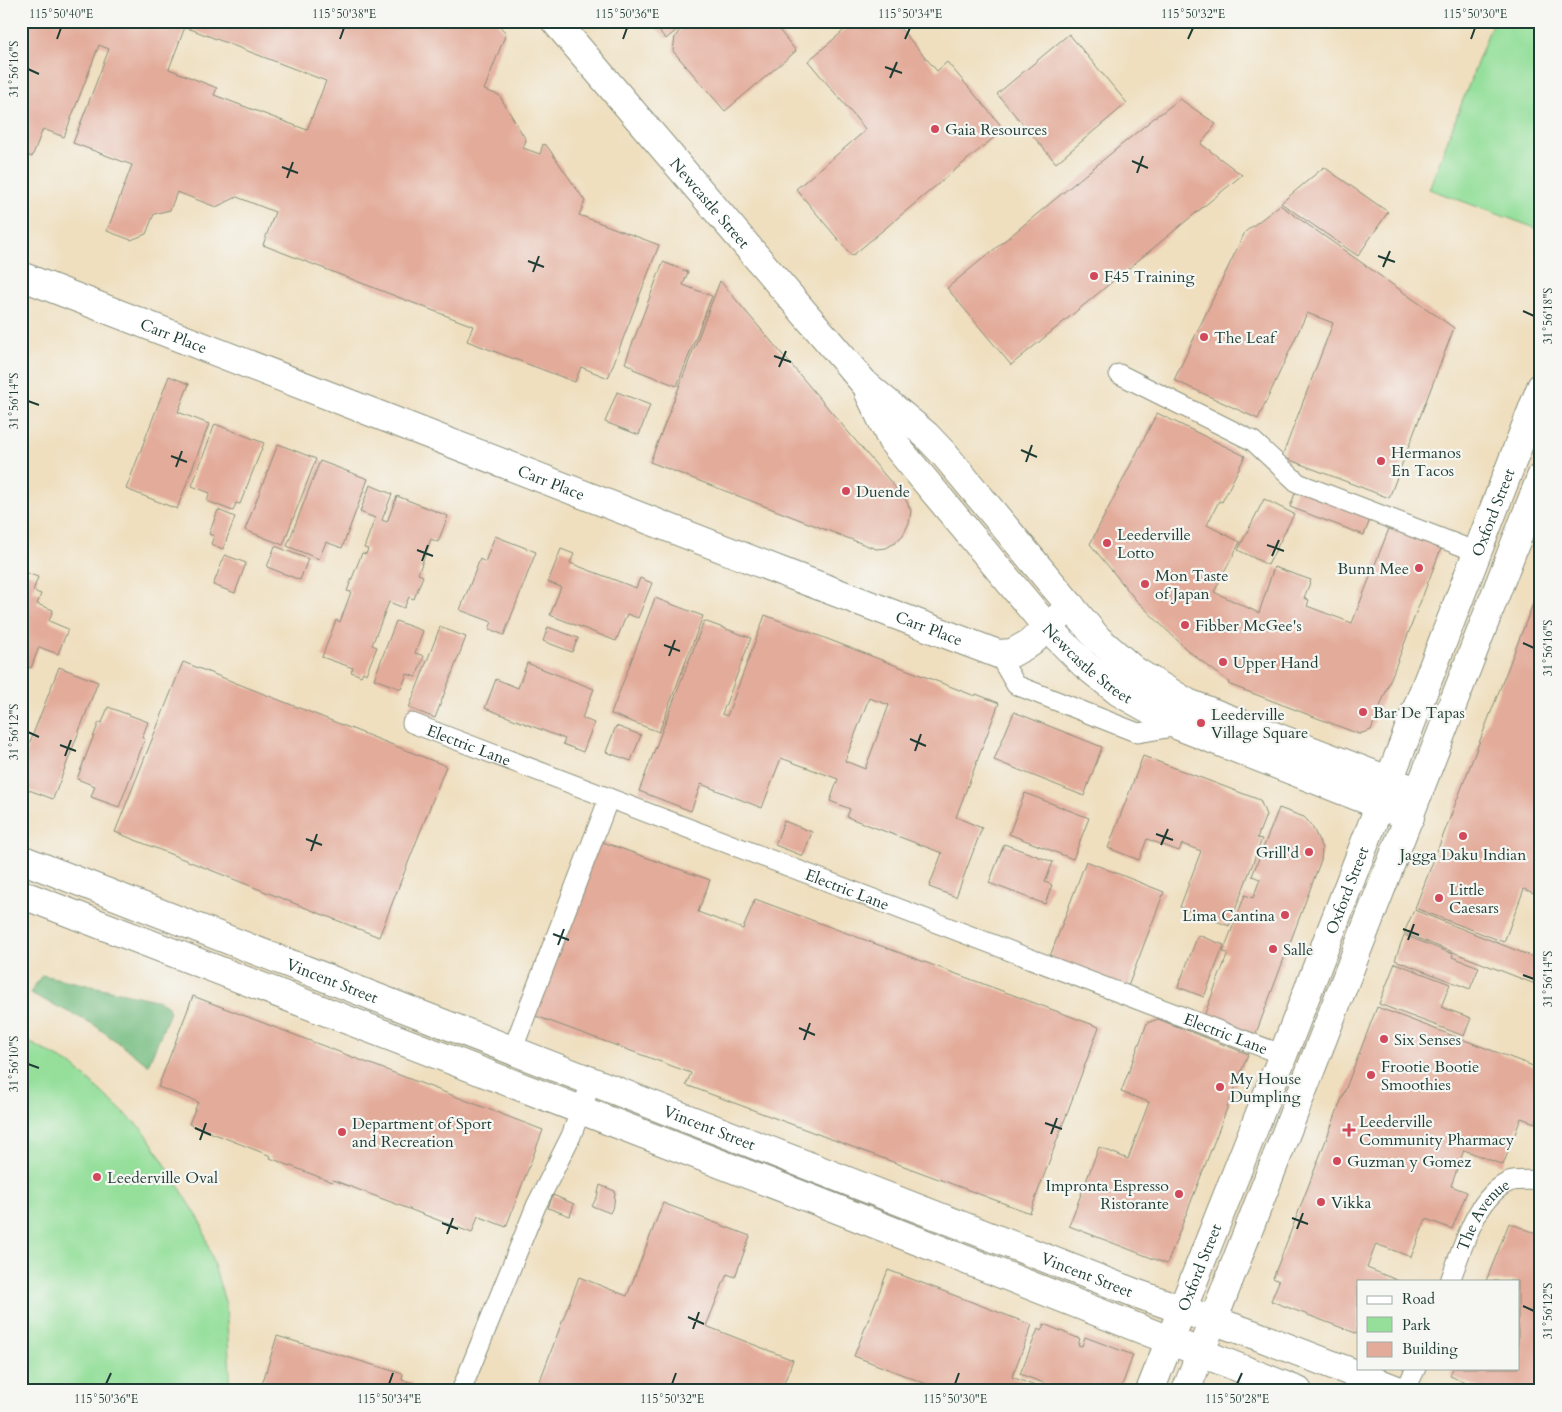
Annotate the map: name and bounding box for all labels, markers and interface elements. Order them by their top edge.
text: 115°50'40"E [29,6,93,22]
text: 115°50'38"E [312,6,376,22]
text: 115°50'36"E [595,6,659,22]
text: 115°50'34"E [878,6,942,22]
text: 115°50'32"E [1161,6,1225,22]
text: 115°50'30"E [1443,6,1507,22]
text: 31°56'16"S [6,41,22,97]
place label: Gaia Resources [945,119,1047,141]
marker: Gaia Resources [929,123,941,135]
street label: Newcastle Street [665,153,754,253]
place label: F45 Training [1104,266,1194,288]
marker: F45 Training [1088,270,1100,282]
text: 31°56'18"S [1540,288,1556,344]
street label: Carr Place [137,313,210,359]
place label: The Leaf [1214,327,1278,349]
marker: The Leaf [1198,331,1210,343]
text: 31°56'14"S [6,373,22,429]
place label: Hermanos En Tacos [1391,442,1461,482]
marker: Hermanos En Tacos [1375,455,1387,467]
street label: Carr Place [514,460,588,506]
street label: Oxford Street [1467,466,1520,560]
place label: Duende [856,481,910,503]
marker: Duende [840,485,852,497]
place label: Leederville Lotto [1117,524,1191,564]
marker: Leederville Lotto [1101,537,1113,549]
place label: Bunn Mee [1337,558,1409,580]
marker: Bunn Mee [1413,562,1425,574]
place label: Mon Taste of Japan [1155,565,1228,605]
marker: Mon Taste of Japan [1139,578,1151,590]
street label: Carr Place [892,606,966,652]
place label: Fibber McGee's [1195,615,1302,637]
street label: Newcastle Street [1037,619,1136,709]
marker: Fibber McGee's [1179,619,1191,631]
text: 31°56'16"S [1540,620,1556,676]
place label: Upper Hand [1233,652,1319,674]
marker: Upper Hand [1217,656,1229,668]
place label: Bar De Tapas [1373,702,1465,724]
text: 31°56'12"S [6,704,22,760]
place label: Leederville Village Square [1211,704,1308,744]
marker: Bar De Tapas [1357,706,1369,718]
marker: Leederville Village Square [1195,717,1207,729]
street label: Electric Lane [423,720,514,772]
marker: Jagga Daku Indian [1457,830,1469,842]
place label: Grill'd [1256,842,1299,864]
street label: Oxford Street [1321,843,1375,938]
place label: Jagga Daku Indian [1398,844,1526,866]
marker: Grill'd [1303,846,1315,858]
street label: Electric Lane [802,864,892,916]
place label: Little Caesars [1449,879,1499,919]
marker: Little Caesars [1433,892,1445,904]
place label: Lima Cantina [1182,905,1275,927]
marker: Lima Cantina [1279,909,1291,921]
place label: Salle [1283,939,1313,961]
marker: Salle [1267,943,1279,955]
text: 31°56'14"S [1540,951,1556,1007]
street label: Vincent Street [283,953,381,1009]
street label: Electric Lane [1180,1008,1271,1060]
place label: Six Senses [1394,1029,1461,1051]
marker: Six Senses [1378,1033,1390,1045]
text: 31°56'10"S [6,1036,22,1092]
place label: Frootie Bootie Smoothies [1381,1056,1479,1096]
place label: My House Dumpling [1230,1068,1301,1108]
marker: Frootie Bootie Smoothies [1365,1069,1377,1081]
marker: My House Dumpling [1214,1081,1226,1093]
street label: Vincent Street [660,1100,758,1156]
place label: Leederville Community Pharmacy [1359,1111,1515,1151]
place label: Department of Sport and Recreation [352,1113,492,1153]
marker: Leederville Community Pharmacy [1343,1124,1355,1136]
marker: Department of Sport and Recreation [336,1126,348,1138]
place label: Guzman y Gomez [1347,1151,1471,1173]
marker: Guzman y Gomez [1331,1155,1343,1167]
place label: Leederville Oval [107,1167,218,1189]
marker: Leederville Oval [91,1171,103,1183]
street label: The Avenue [1452,1174,1514,1254]
place label: Impronta Espresso Ristorante [1045,1175,1169,1215]
marker: Impronta Espresso Ristorante [1173,1188,1185,1200]
place label: Vikka [1331,1192,1371,1214]
marker: Vikka [1315,1196,1327,1208]
street label: Oxford Street [1173,1221,1227,1315]
street label: Vincent Street [1037,1247,1136,1303]
legend [1357,1280,1520,1370]
text: 31°56'12"S [1540,1283,1556,1339]
text: Road [1402,1289,1435,1309]
text: Park [1402,1315,1431,1335]
text: Building [1402,1339,1458,1359]
text: 115°50'36"E [74,1391,138,1407]
text: 115°50'34"E [357,1391,421,1407]
text: 115°50'32"E [640,1391,704,1407]
text: 115°50'30"E [923,1391,987,1407]
text: 115°50'28"E [1205,1391,1269,1407]

